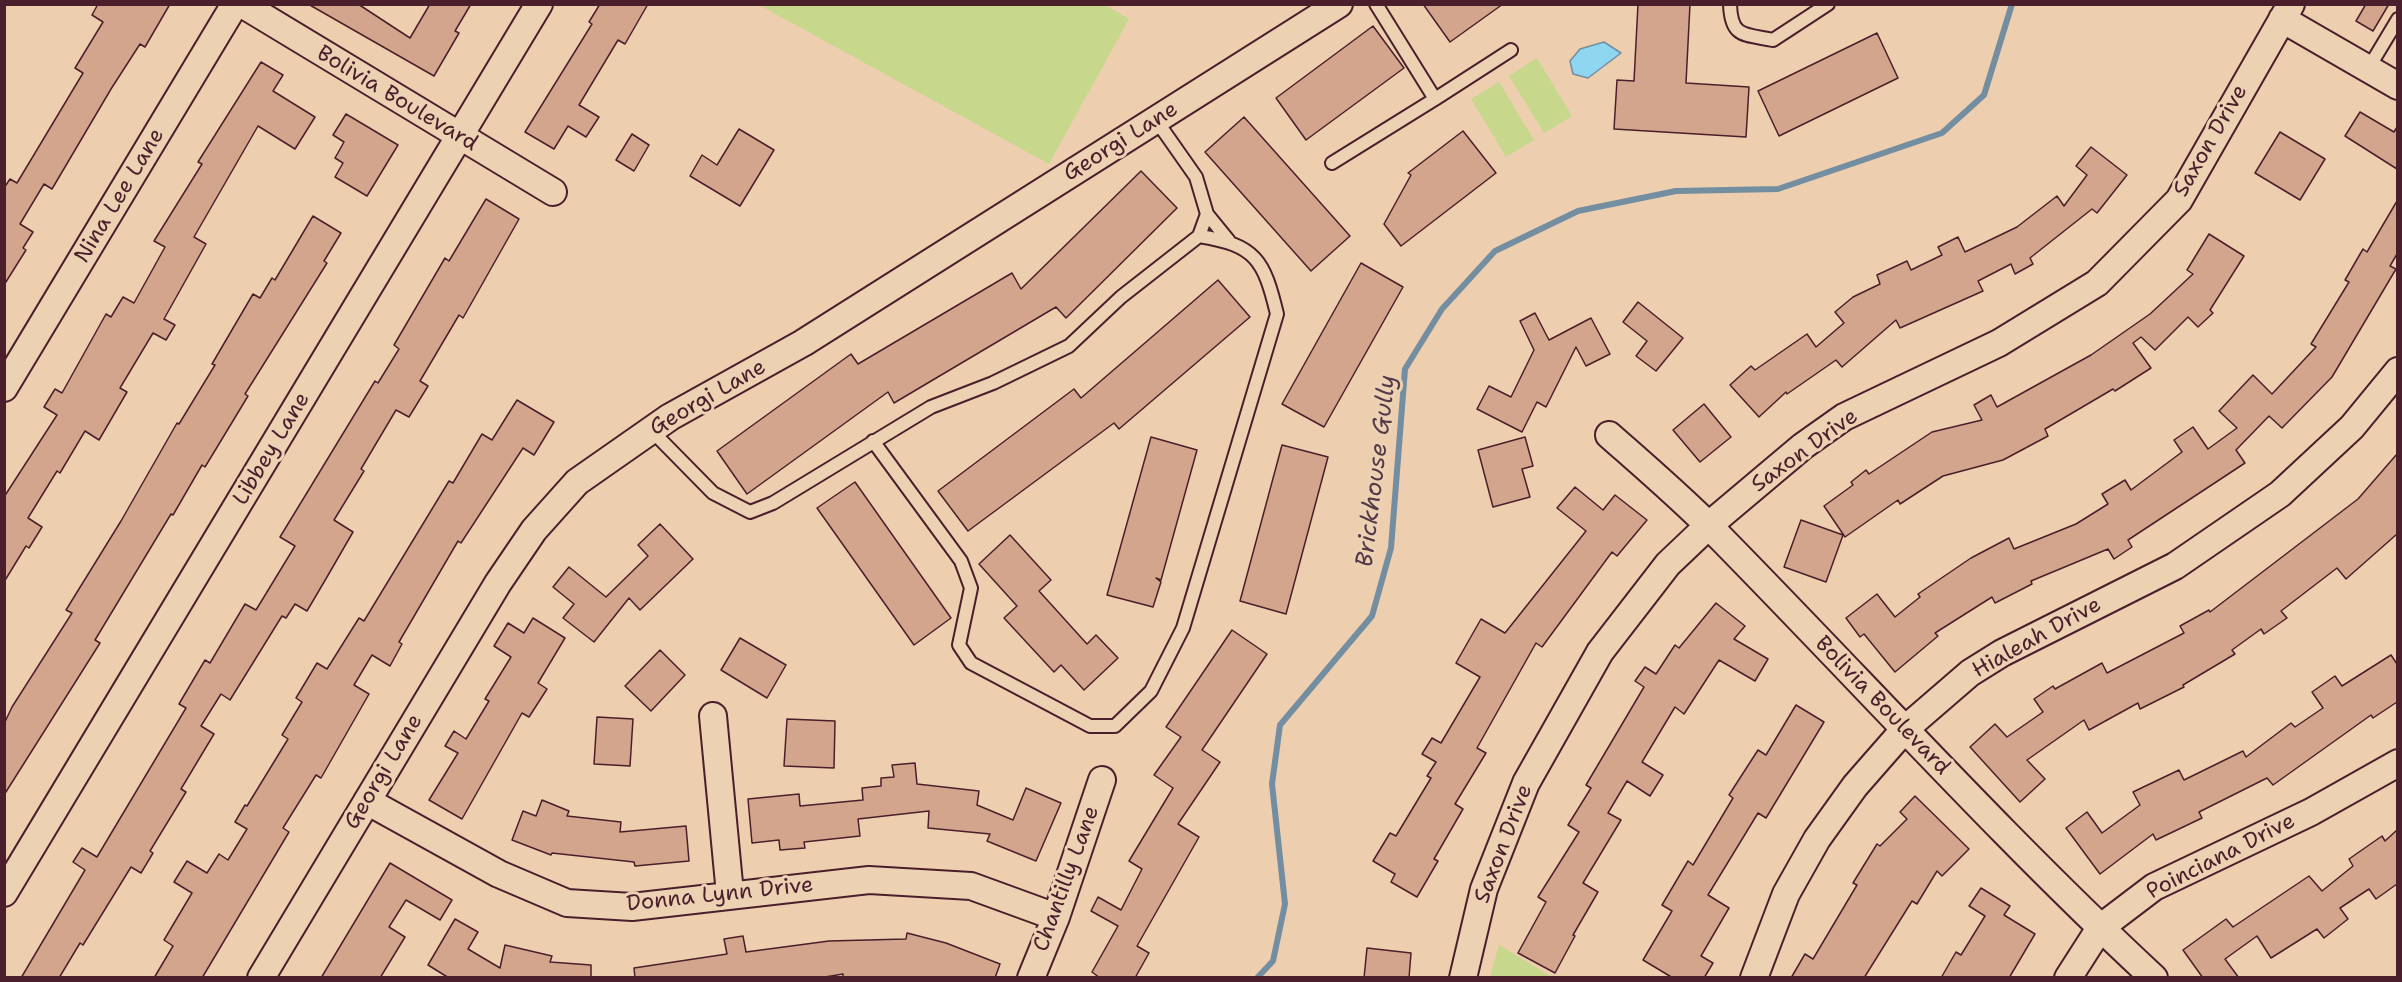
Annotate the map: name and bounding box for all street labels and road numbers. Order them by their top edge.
street label: Bolivia Boulevard [312,41,482,157]
street label: Saxon Drive [2168,80,2254,202]
street label: Georgi Lane [1059,96,1183,188]
street label: Nina Lee Lane [69,124,171,268]
street label: Georgi Lane [645,354,771,442]
street label: Libbey Lane [228,388,316,510]
street label: Saxon Drive [1747,404,1863,498]
street label: Hialeah Drive [1968,592,2106,684]
street label: Bolivia Boulevard [1809,631,1955,781]
street label: Georgi Lane [339,710,429,834]
street label: Saxon Drive [1469,781,1539,907]
street label: Chantilly Lane [1028,803,1106,955]
street label: Poinciana Drive [2142,808,2300,906]
street label: Donna Lynn Drive [625,872,815,918]

